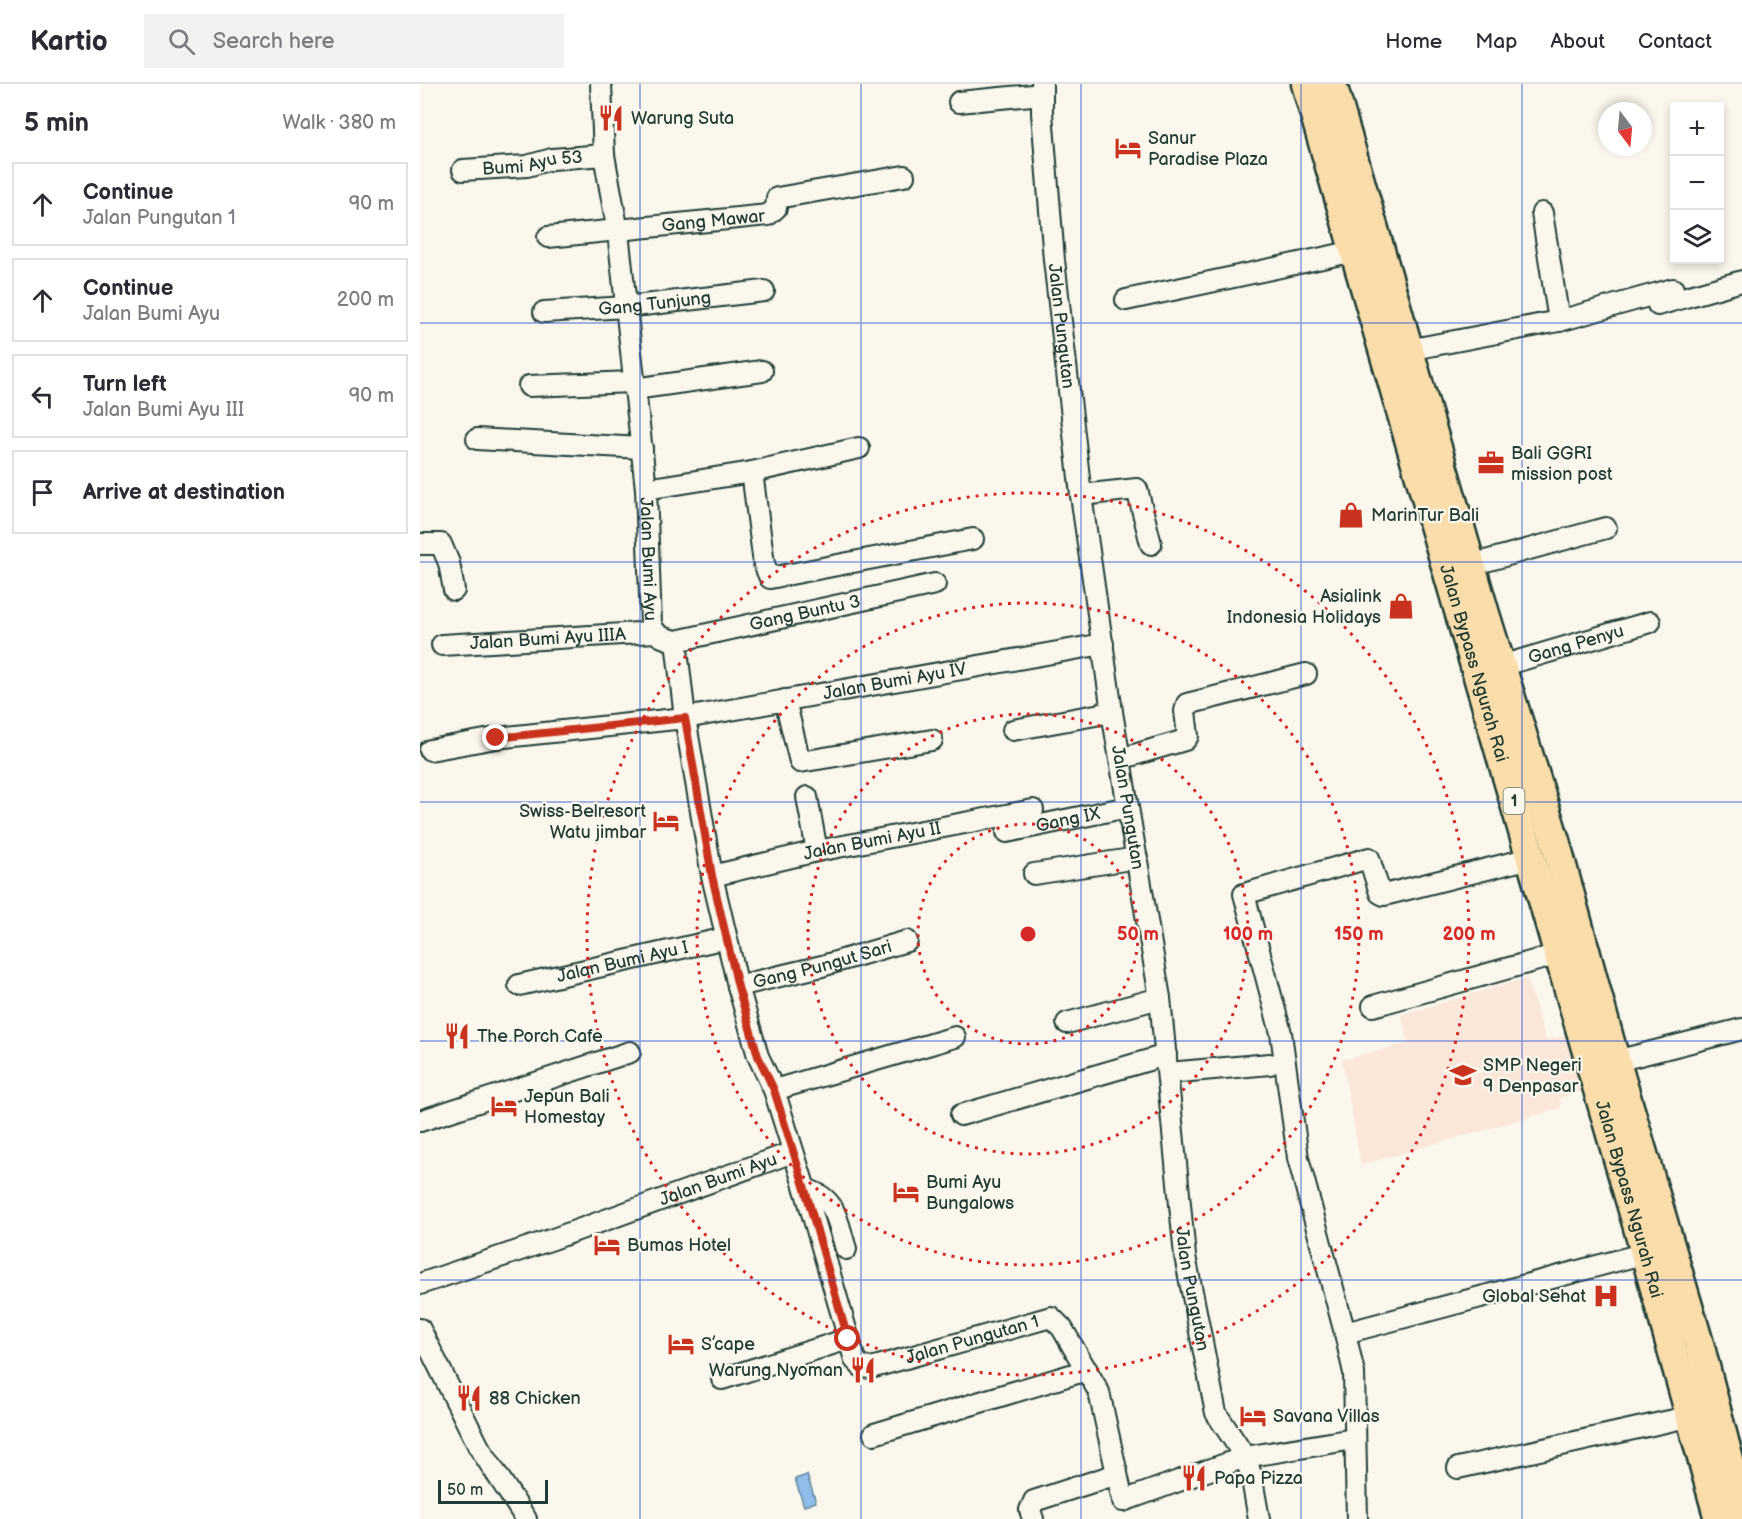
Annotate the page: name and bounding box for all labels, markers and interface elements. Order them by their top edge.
search box [144,14,564,68]
text: Kartio [30,25,108,58]
icon: search [165,25,198,58]
text: Search here [213,28,335,55]
text: Home [1385,29,1442,54]
text: Map [1475,29,1517,54]
text: About [1550,29,1605,54]
text: Contact [1638,29,1712,54]
north arrow [1598,102,1652,156]
map controls [1670,102,1724,264]
button: + [1670,102,1724,156]
restaurant icon: Warung Suta [596,103,626,133]
text: 5 min [24,108,89,139]
place label: Warung Suta [631,108,734,129]
text: Walk · 380 m [283,111,396,135]
place label: Sanur Paradise Plaza [1148,128,1268,170]
hotel icon: Sanur Paradise Plaza [1113,133,1143,163]
street label: Bumi Ayu 53 [482,146,583,179]
button: − [1670,156,1724,210]
text: Continue [83,179,173,206]
icon: ahead [26,188,59,221]
text: 90 m [349,192,394,216]
street label: Gang Mawar [661,205,766,236]
text: Jalan Pungutan 1 [83,206,236,230]
button: layers [1670,210,1724,264]
street label: Jalan Pungutan [1044,262,1079,390]
text: Continue [83,275,173,302]
icon: ahead [26,284,59,317]
street label: Gang Tunjung [598,287,712,319]
text: 200 m [337,288,394,312]
text: Jalan Bumi Ayu [83,302,220,326]
text: Turn left [83,371,167,398]
icon: left [26,380,59,413]
text: 90 m [349,384,394,408]
text: Jalan Bumi Ayu III [83,398,244,422]
place label: Bali GGRI mission post [1511,443,1613,485]
office icon: Bali GGRI mission post [1476,448,1506,478]
icon: arrive [26,476,59,509]
text: Arrive at destination [83,479,285,506]
street label: Jalan Bumi Ayu [636,497,661,621]
shop icon: MarinTur Bali [1336,500,1366,530]
place label: MarinTur Bali [1371,505,1479,526]
street label: Jalan Bypass Ngurah Rai [1436,562,1513,764]
place label: Asialink Indonesia Holidays [1227,586,1381,628]
street label: Gang Buntu 3 [747,590,862,635]
shop icon: Asialink Indonesia Holidays [1386,591,1416,621]
street label: Gang Penyu [1525,620,1626,668]
street label: Jalan Bumi Ayu IIIA [469,623,626,654]
street label: Jalan Bumi Ayu IV [821,658,968,704]
route end [482,724,508,750]
street label: Jalan Pungutan [1107,744,1149,871]
road number: 1 [1504,788,1524,814]
place label: Swiss-Belresort Watu jimbar [519,801,646,843]
street label: Gang IX [1034,802,1102,836]
hotel icon: Swiss-Belresort Watu jimbar [651,806,681,836]
street label: Jalan Bumi Ayu II [801,817,943,864]
centre of rings [1018,924,1038,944]
text: 50 m [1117,924,1159,945]
text: 100 m [1223,924,1273,945]
text: 150 m [1334,924,1384,945]
text: 200 m [1442,924,1496,945]
street label: Jalan Bumi Ayu I [555,936,690,987]
street label: Gang Pungut Sari [751,936,894,993]
restaurant icon: The Porch Cafe [442,1021,472,1051]
place label: The Porch Cafe [477,1026,603,1047]
place label: SMP Negeri 9 Denpasar [1483,1055,1582,1097]
school or university icon: SMP Negeri 9 Denpasar [1448,1060,1478,1090]
place label: Jepun Bali Homestay [524,1086,610,1128]
hotel icon: Jepun Bali Homestay [489,1091,519,1121]
street label: Jalan Bypass Ngurah Rai [1591,1098,1668,1300]
street label: Jalan Bumi Ayu [656,1148,780,1210]
place label: Bumi Ayu Bungalows [926,1172,1014,1214]
hotel icon: Bumi Ayu Bungalows [891,1177,921,1207]
street label: Jalan Pungutan [1172,1226,1214,1353]
hotel icon: Bumas Hotel [592,1230,622,1260]
place label: Bumas Hotel [627,1235,731,1256]
hospital icon: Global Sehat [1591,1281,1621,1311]
place label: Global Sehat [1482,1286,1586,1307]
street label: Jalan Pungutan 1 [903,1311,1041,1368]
route start [834,1325,860,1351]
hotel icon: S’cape [666,1329,696,1359]
place label: S’cape [701,1334,755,1355]
restaurant icon: Warung Nyoman [848,1355,878,1385]
place label: Warung Nyoman [709,1360,843,1381]
restaurant icon: 88 Chicken [454,1383,484,1413]
place label: 88 Chicken [489,1388,581,1409]
hotel icon: Savana Villas [1238,1401,1268,1431]
place label: Savana Villas [1273,1406,1380,1427]
restaurant icon: Papa Pizza [1179,1463,1209,1493]
place label: Papa Pizza [1214,1468,1303,1489]
scale bar [438,1477,548,1504]
text: 50 m [447,1481,483,1500]

